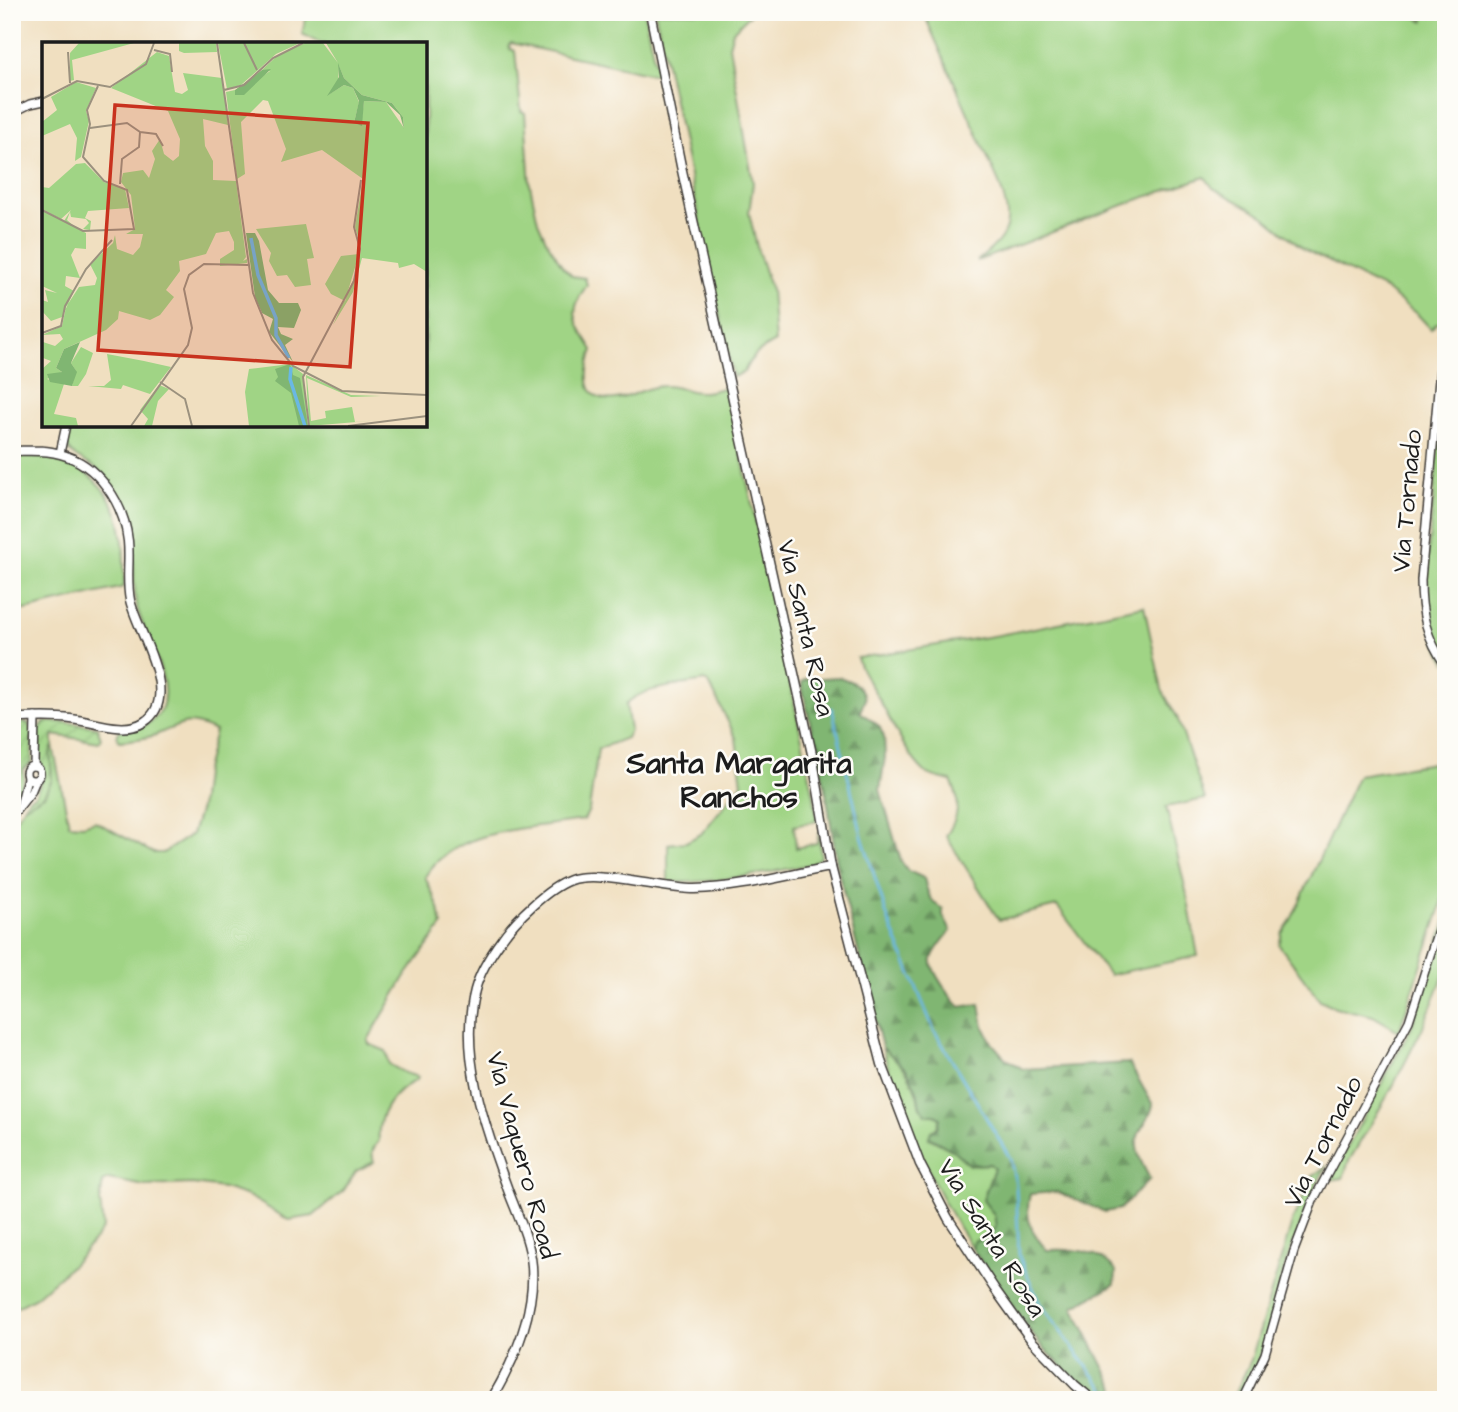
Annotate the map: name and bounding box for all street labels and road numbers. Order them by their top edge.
street label: Via Tornado [1383,428,1431,574]
street label: Via Santa Rosa [768,536,844,720]
street label: Via Vaquero Road [477,1047,567,1263]
street label: Via Tornado [1274,1070,1372,1214]
street label: Via Santa Rosa [929,1152,1055,1324]

